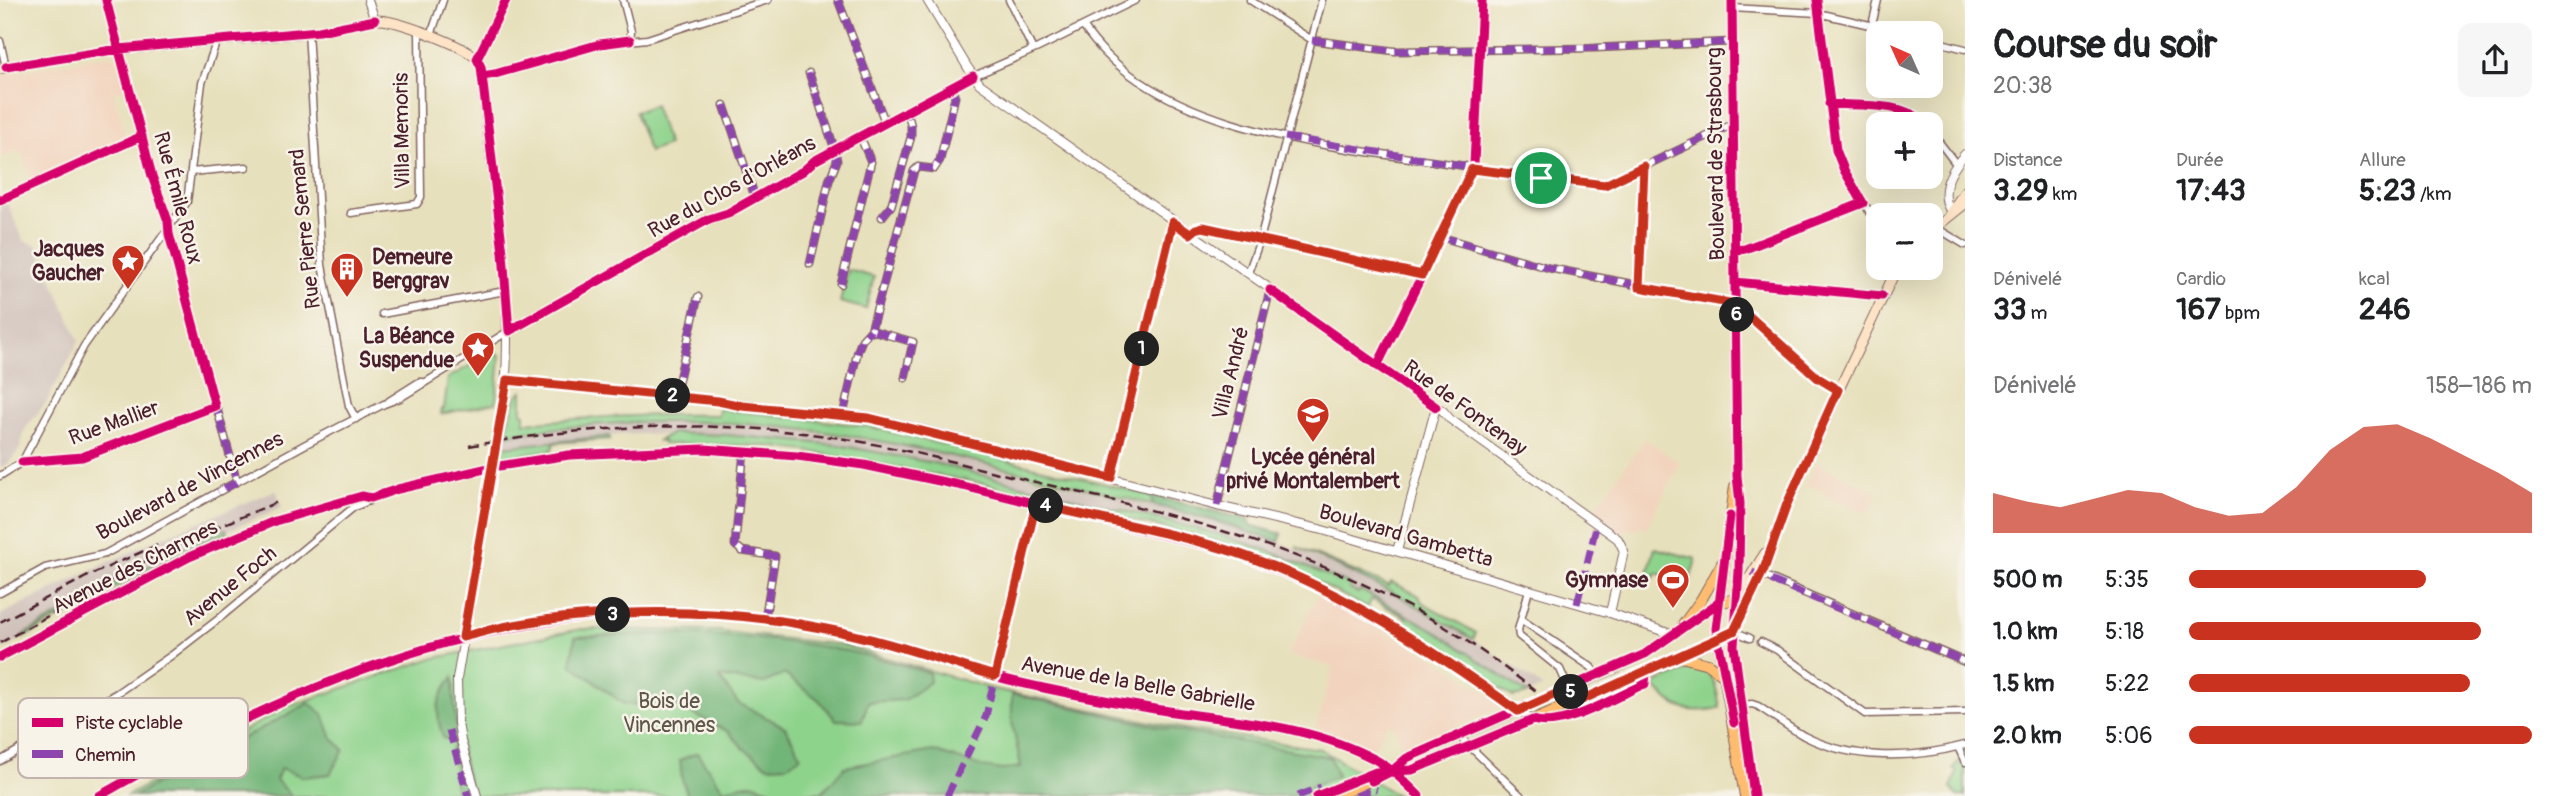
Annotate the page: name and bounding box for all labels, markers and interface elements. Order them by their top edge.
north arrow [1866,21,1942,98]
map controls [1866,21,1943,280]
text: Course du soir [1993,21,2217,69]
button: share [2458,23,2532,97]
street label: Boulevard de Strasbourg [1701,47,1731,261]
text: 20:38 [1993,71,2052,100]
street label: Villa Memoris [387,72,417,189]
button: + [1866,112,1943,189]
street label: Rue Émile Roux [147,129,209,267]
street label: Rue du Clos d'Orléans [643,129,821,244]
street label: Rue Pierre Semard [283,148,327,310]
pin [1511,148,1571,208]
text: Distance [1993,148,2062,172]
text: Durée [2176,148,2223,172]
text: Allure [2359,148,2406,172]
icon: arrive [1522,159,1560,197]
text: 3.29 [1993,172,2049,209]
text: 17:43 [2176,172,2246,209]
text: 5:23 [2359,172,2416,209]
text: km [2049,182,2077,206]
text: /km [2416,182,2452,206]
button: − [1866,203,1943,280]
place label: Jacques Gaucher [32,236,105,287]
place icon: Jacques Gaucher [109,242,147,291]
place label: Demeure Berggrav [372,244,453,295]
building icon: Demeure Berggrav [328,250,366,299]
text: Dénivelé [1993,267,2062,291]
text: Cardio [2176,267,2226,291]
text: kcal [2359,267,2390,291]
text: 33 [1993,291,2026,328]
text: 167 [2176,291,2221,328]
text: 246 [2359,291,2411,328]
pin: 6 [1720,298,1754,332]
text: m [2026,301,2047,325]
text: bpm [2221,301,2260,325]
text: 6 [1731,302,1742,326]
place label: La Béance Suspendue [359,323,455,374]
street label: Villa André [1206,324,1256,422]
place icon: La Béance Suspendue [459,329,497,378]
pin: 1 [1124,332,1160,366]
text: 1 [1138,336,1145,360]
street label: Rue de Fontenay [1398,354,1532,462]
text: Dénivelé [1993,371,2077,400]
text: 158–186 m [2426,371,2532,400]
pin: 2 [656,378,690,414]
text: 2 [667,383,678,407]
street label: Rue Mallier [65,394,163,452]
school or university icon: Lycée général privé Montalembert [1294,395,1332,444]
street label: Boulevard de Vincennes [92,425,289,547]
place label: Lycée général privé Montalembert [1226,444,1400,495]
pin: 4 [1028,489,1064,524]
text: 4 [1040,493,1051,517]
street label: Boulevard Gambetta [1316,498,1496,574]
street label: Avenue des Charmes [48,513,223,620]
street label: Avenue Foch [178,540,282,632]
sports icon: Gymnase [1654,561,1692,610]
text: 500 m [1993,565,2062,594]
text: 5:35 [2105,565,2149,594]
place label: Gymnase [1565,567,1649,594]
pin: 3 [596,598,630,632]
text: 3 [607,602,618,626]
text: 1.0 km [1993,617,2058,646]
text: 5:18 [2105,617,2144,646]
street label: Avenue de la Belle Gabrielle [1019,650,1258,718]
text: 1.5 km [1993,669,2055,698]
text: 5:22 [2105,669,2149,698]
pin: 5 [1554,674,1588,710]
text: 5 [1565,679,1576,703]
park label: Bois de Vincennes [623,688,716,739]
legend [18,698,248,778]
text: Piste cyclable [75,711,183,735]
text: 2.0 km [1993,721,2062,750]
text: 5:06 [2105,721,2153,750]
text: Chemin [75,743,136,767]

